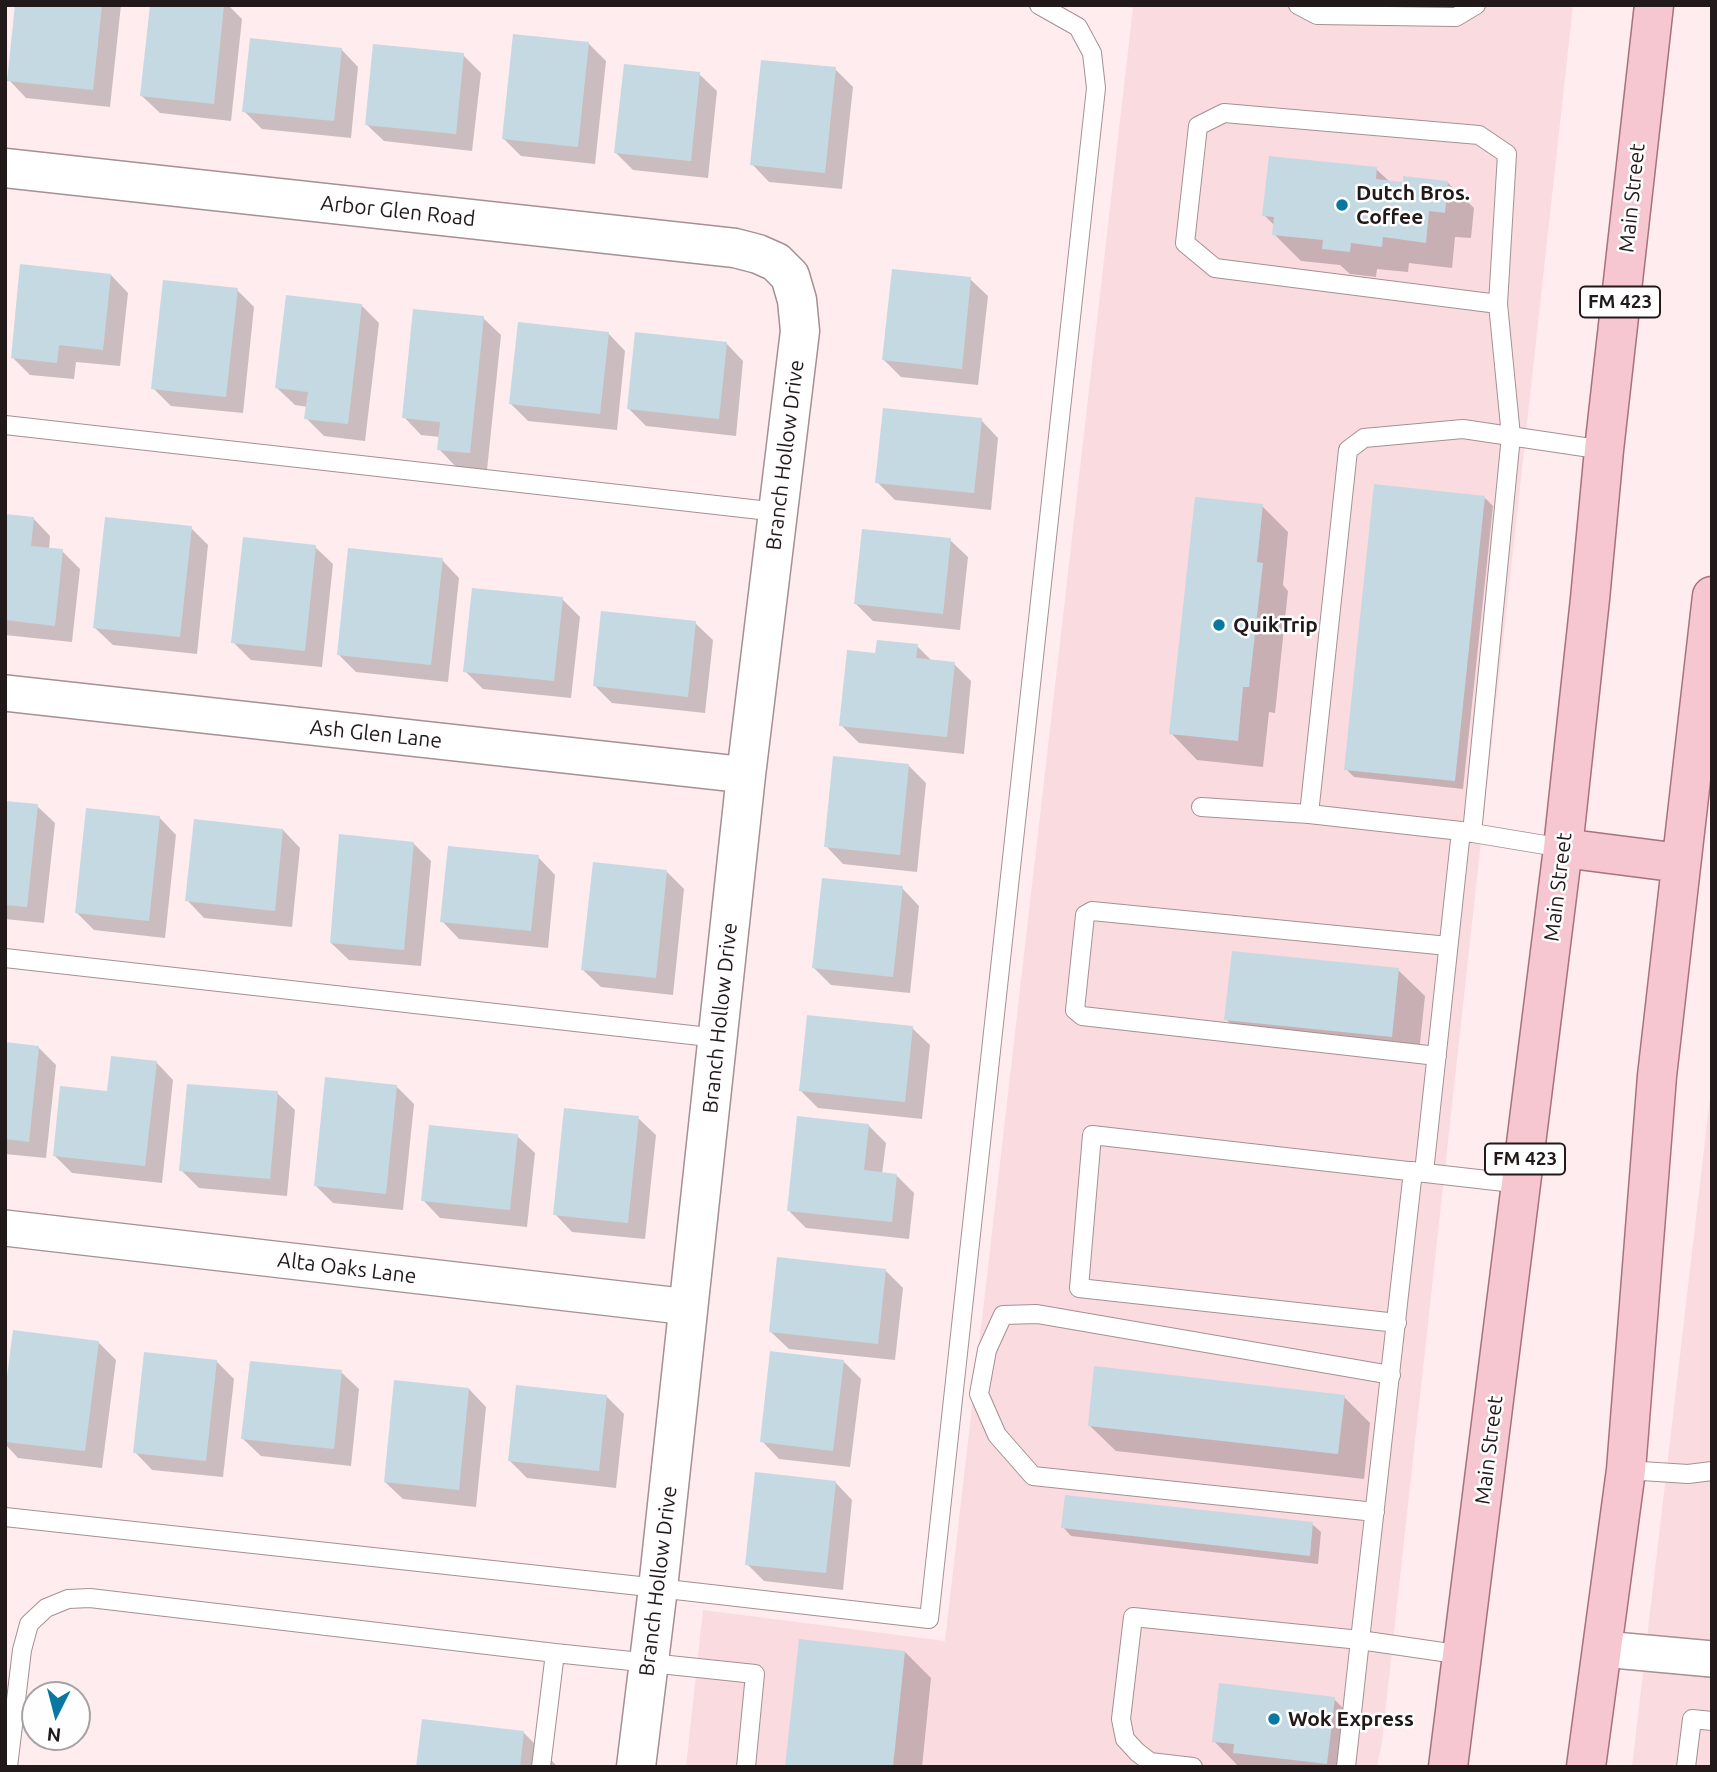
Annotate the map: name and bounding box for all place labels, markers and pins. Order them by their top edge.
place label: Dutch Bros. Coffee [1356,180,1470,230]
marker: Dutch Bros. Coffee [1334,197,1350,213]
place label: QuikTrip [1233,612,1318,638]
marker: QuikTrip [1211,617,1227,633]
place label: Wok Express [1288,1706,1414,1732]
marker: Wok Express [1266,1711,1282,1727]

